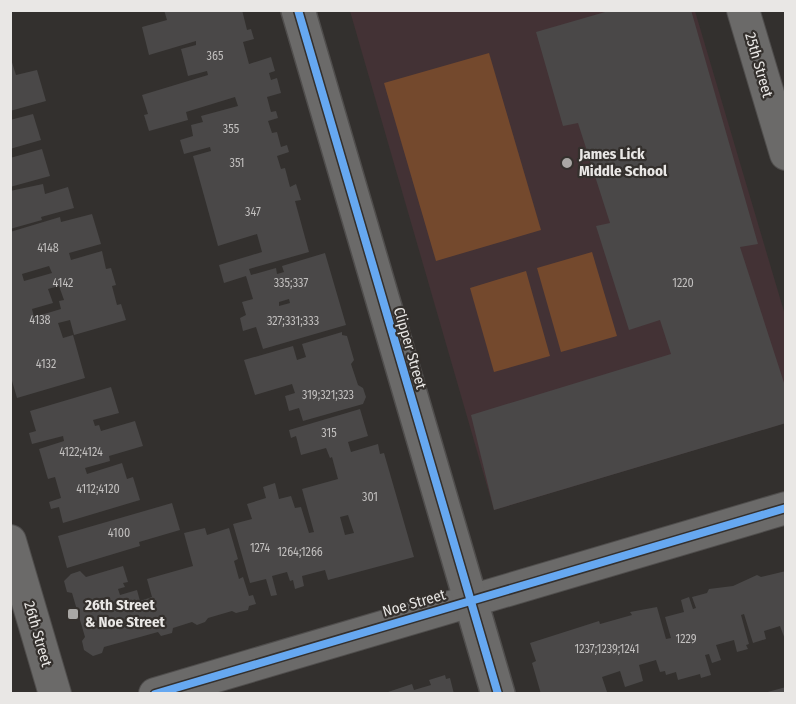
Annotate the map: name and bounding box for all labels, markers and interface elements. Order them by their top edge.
street label: 25th Street [741,30,777,100]
house number: 365 [207,49,224,63]
house number: 355 [223,122,240,136]
place label: James Lick Middle School [578,145,668,180]
house number: 351 [229,156,245,170]
marker: James Lick Middle School [560,156,574,170]
house number: 347 [245,205,261,219]
house number: 4148 [37,241,59,255]
house number: 4142 [53,276,73,290]
house number: 335;337 [274,276,308,290]
house number: 1220 [672,276,694,290]
street label: Clipper Street [390,305,430,391]
house number: 4138 [29,313,51,327]
house number: 327;331;333 [267,314,319,328]
house number: 4132 [36,357,56,371]
house number: 319;321;323 [302,388,354,402]
house number: 315 [321,426,337,440]
house number: 4122;4124 [59,445,103,459]
house number: 4112;4120 [76,482,120,496]
house number: 301 [362,490,378,504]
house number: 4100 [108,526,130,540]
house number: 1274 [250,541,270,555]
house number: 1264;1266 [277,545,323,559]
street label: Noe Street [380,585,448,621]
place label: 26th Street & Noe Street [84,596,166,631]
street label: 26th Street [20,599,56,669]
marker: 26th Street & Noe Street [66,607,80,621]
house number: 1229 [675,632,697,646]
house number: 1237;1239;1241 [575,642,639,656]

